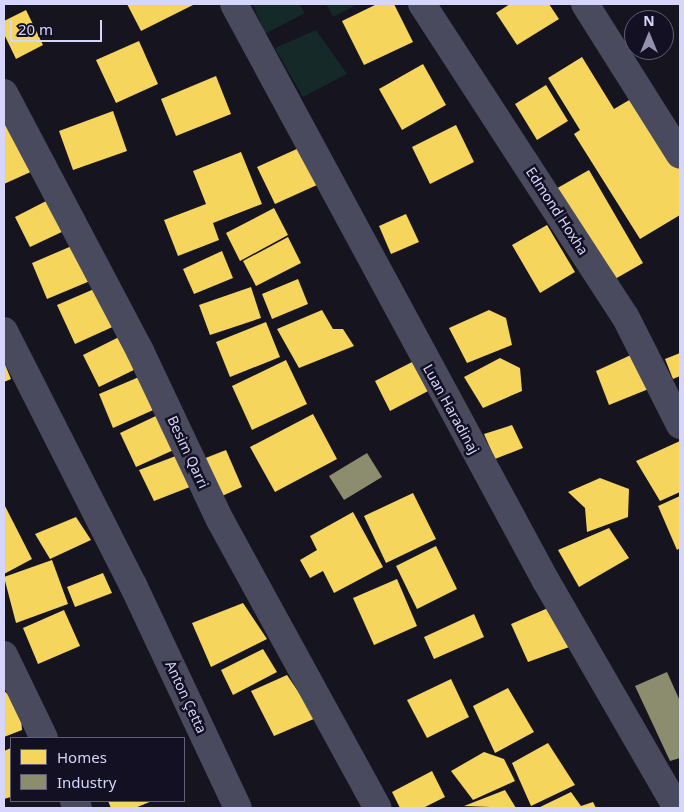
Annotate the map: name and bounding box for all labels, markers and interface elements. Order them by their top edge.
scale bar [12,10,105,42]
north arrow [624,10,674,60]
text: N [643,11,655,30]
text: 20 m [18,19,53,39]
street label: Edmond Hoxha [522,164,592,258]
street label: Luan Haradinaj [419,361,483,457]
street label: Besim Qarri [164,413,212,491]
street label: Anton Çetta [162,658,210,736]
legend [10,737,185,802]
text: Homes [57,747,107,767]
text: Industry [57,772,116,792]

